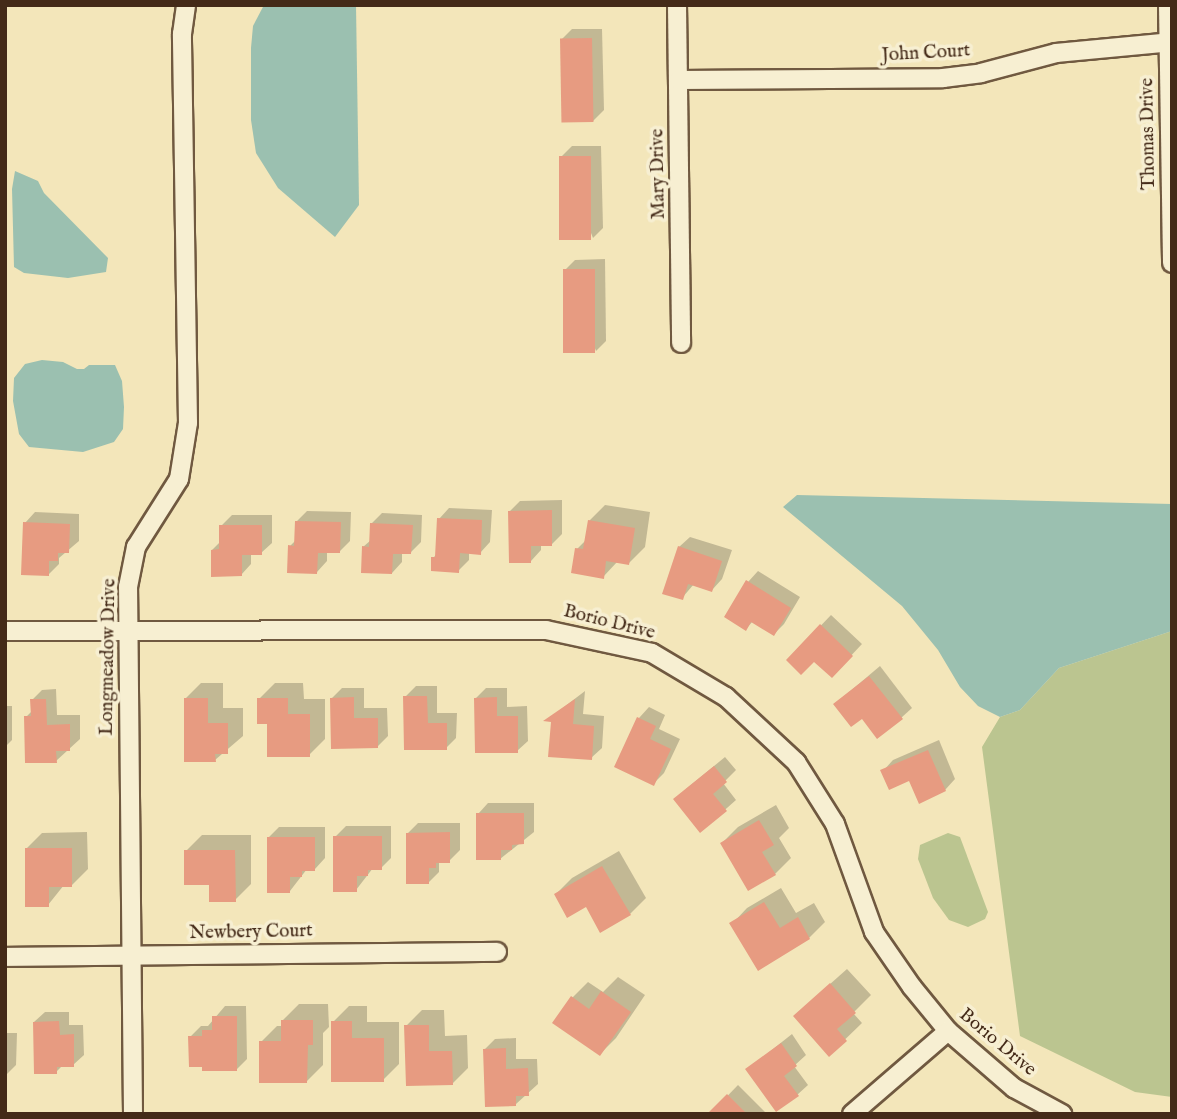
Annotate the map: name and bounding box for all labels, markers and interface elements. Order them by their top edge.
street label: John Court [881,40,971,68]
street label: Thomas Drive [1137,78,1161,190]
street label: Mary Drive [647,128,671,220]
street label: Longmeadow Drive [96,578,122,736]
street label: Borio Drive [561,601,657,645]
street label: Newbery Court [189,921,313,945]
street label: Borio Drive [954,1004,1040,1082]

